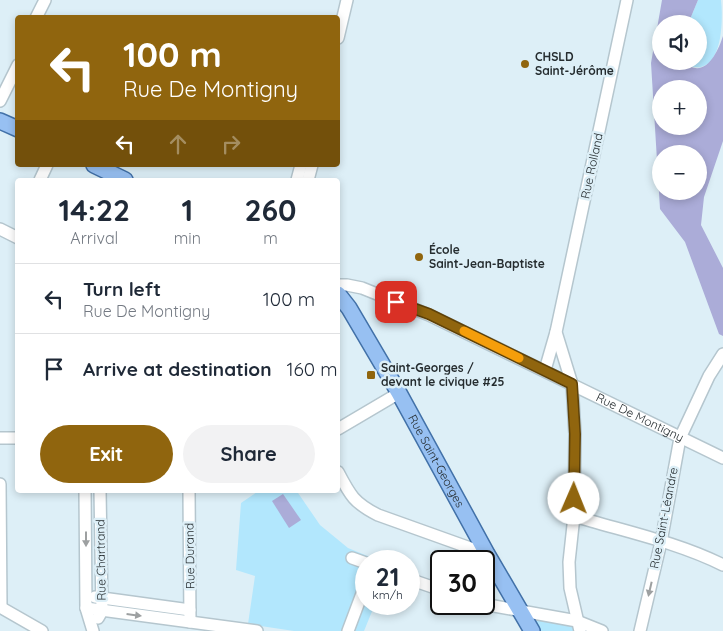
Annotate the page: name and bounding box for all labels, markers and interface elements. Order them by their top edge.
map controls [652,15,707,200]
button: sound [652,15,707,70]
text: 100 m [123,32,222,76]
icon: left [40,35,105,100]
place label: CHSLD Saint-Jérôme [535,49,614,78]
marker: CHSLD Saint-Jérôme [519,58,531,70]
text: Rue De Montigny [123,75,298,103]
button: + [652,80,707,135]
icon: left [111,130,139,158]
icon: ahead [164,130,192,158]
icon: right [217,130,245,158]
street label: Rue Rolland [577,132,606,200]
button: − [652,145,707,200]
text: 14:22 [59,191,130,229]
text: 1 [181,191,193,229]
text: 260 [244,191,297,229]
text: Arrival [70,228,118,248]
text: min [174,228,201,248]
text: m [263,228,278,248]
place label: École Saint-Jean-Baptiste [429,242,545,271]
marker: École Saint-Jean-Baptiste [413,251,425,263]
text: Turn left [83,277,161,301]
pin [375,281,417,323]
icon: left [40,285,68,313]
text: 100 m [263,287,315,311]
icon: arrive [382,288,410,316]
text: Rue De Montigny [83,301,210,321]
icon: arrive [40,355,68,383]
text: Arrive at destination [83,357,272,381]
text: 160 m [287,357,338,381]
place label: Saint-Georges / devant le civique #25 [381,360,505,389]
marker: Saint-Georges / devant le civique #25 [365,369,377,381]
street label: Rue De Montigny [594,389,686,445]
street label: Rue Saint-Georges [405,412,468,510]
button: Exit [40,425,173,483]
button: Share [183,425,315,483]
street label: Rue Saint-Léandre [646,466,681,570]
position arrow [547,472,599,524]
street label: Rue Chartrand [92,519,109,601]
street label: Rue Durand [181,523,198,589]
one-way arrow [82,531,90,547]
speed limit sign: 30 [430,550,495,615]
text: 21 [376,561,399,592]
one-way arrow [646,581,654,596]
text: km/h [372,587,403,602]
one-way arrow [127,611,143,619]

